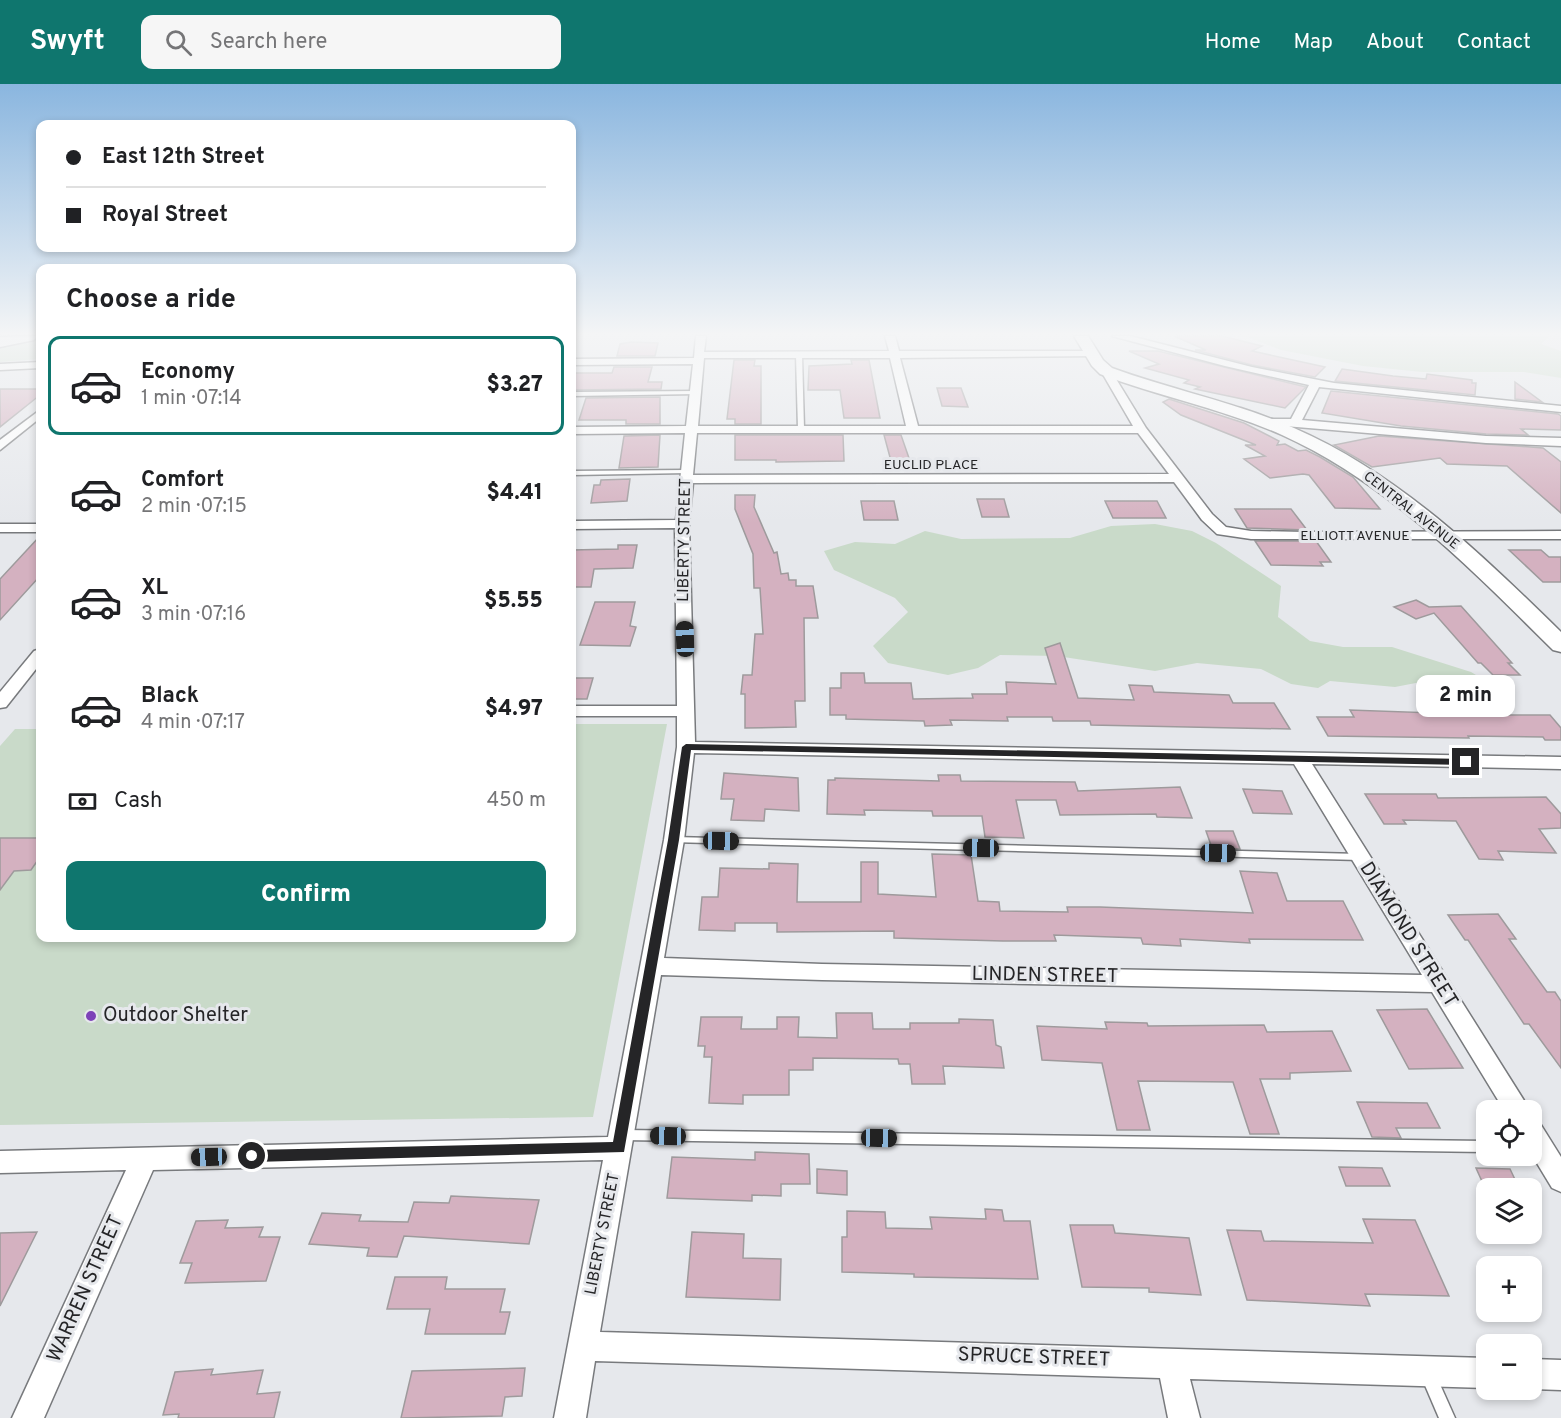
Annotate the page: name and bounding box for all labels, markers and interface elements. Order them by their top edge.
search box [141,15,561,69]
text: Swyft [30,24,105,60]
icon: search [162,26,195,59]
text: Search here [210,29,327,56]
text: Home [1205,29,1261,56]
text: Map [1294,29,1333,56]
text: About [1366,29,1424,56]
text: Contact [1457,29,1531,56]
text: East 12th Street [102,144,265,171]
text: Royal Street [102,202,228,229]
text: Choose a ride [66,283,236,317]
icon: car [69,359,123,413]
text: Economy [141,359,235,386]
text: $3.27 [486,372,543,399]
text: 1 min · 07:14 [141,386,242,412]
street label: EUCLID PLACE [884,457,978,474]
icon: car [69,467,123,521]
text: Comfort [141,467,224,494]
street label: CENTRAL AVENUE [1360,468,1462,554]
street label: LIBERTY STREET [674,478,696,602]
text: $4.41 [487,480,543,507]
text: 2 min · 07:15 [141,494,247,520]
street label: ELLIOTT AVENUE [1300,528,1410,545]
icon: car [69,575,123,629]
text: XL [141,575,168,602]
text: $5.55 [484,588,543,615]
text: 3 min · 07:16 [141,602,246,628]
car [675,621,695,657]
callout: 2 min [1416,675,1516,717]
icon: car [69,683,123,737]
text: Black [141,683,199,710]
text: 2 min [1439,683,1492,709]
text: $4.97 [485,696,543,723]
text: 4 min · 07:17 [141,710,245,736]
route end [1452,748,1479,775]
icon: cash [66,785,99,818]
text: Cash [114,788,163,815]
text: 450 m [487,788,546,814]
car [703,832,739,850]
car [963,839,999,857]
car [1200,844,1236,862]
street label: DIAMOND STREET [1353,857,1463,1013]
button: Confirm [66,861,546,930]
street label: LINDEN STREET [971,962,1119,990]
place label: Outdoor Shelter [103,1003,248,1029]
marker: Outdoor Shelter [84,1009,98,1023]
map controls [1476,1100,1542,1400]
button: locate [1476,1100,1542,1166]
car [650,1127,686,1145]
car [861,1129,897,1147]
route start [238,1142,265,1169]
car [191,1147,227,1167]
street label: LIBERTY STREET [581,1171,625,1297]
button: layers [1476,1178,1542,1244]
street label: WARREN STREET [42,1211,130,1367]
button: + [1476,1256,1542,1322]
button: − [1476,1334,1542,1400]
street label: SPRUCE STREET [957,1342,1111,1374]

